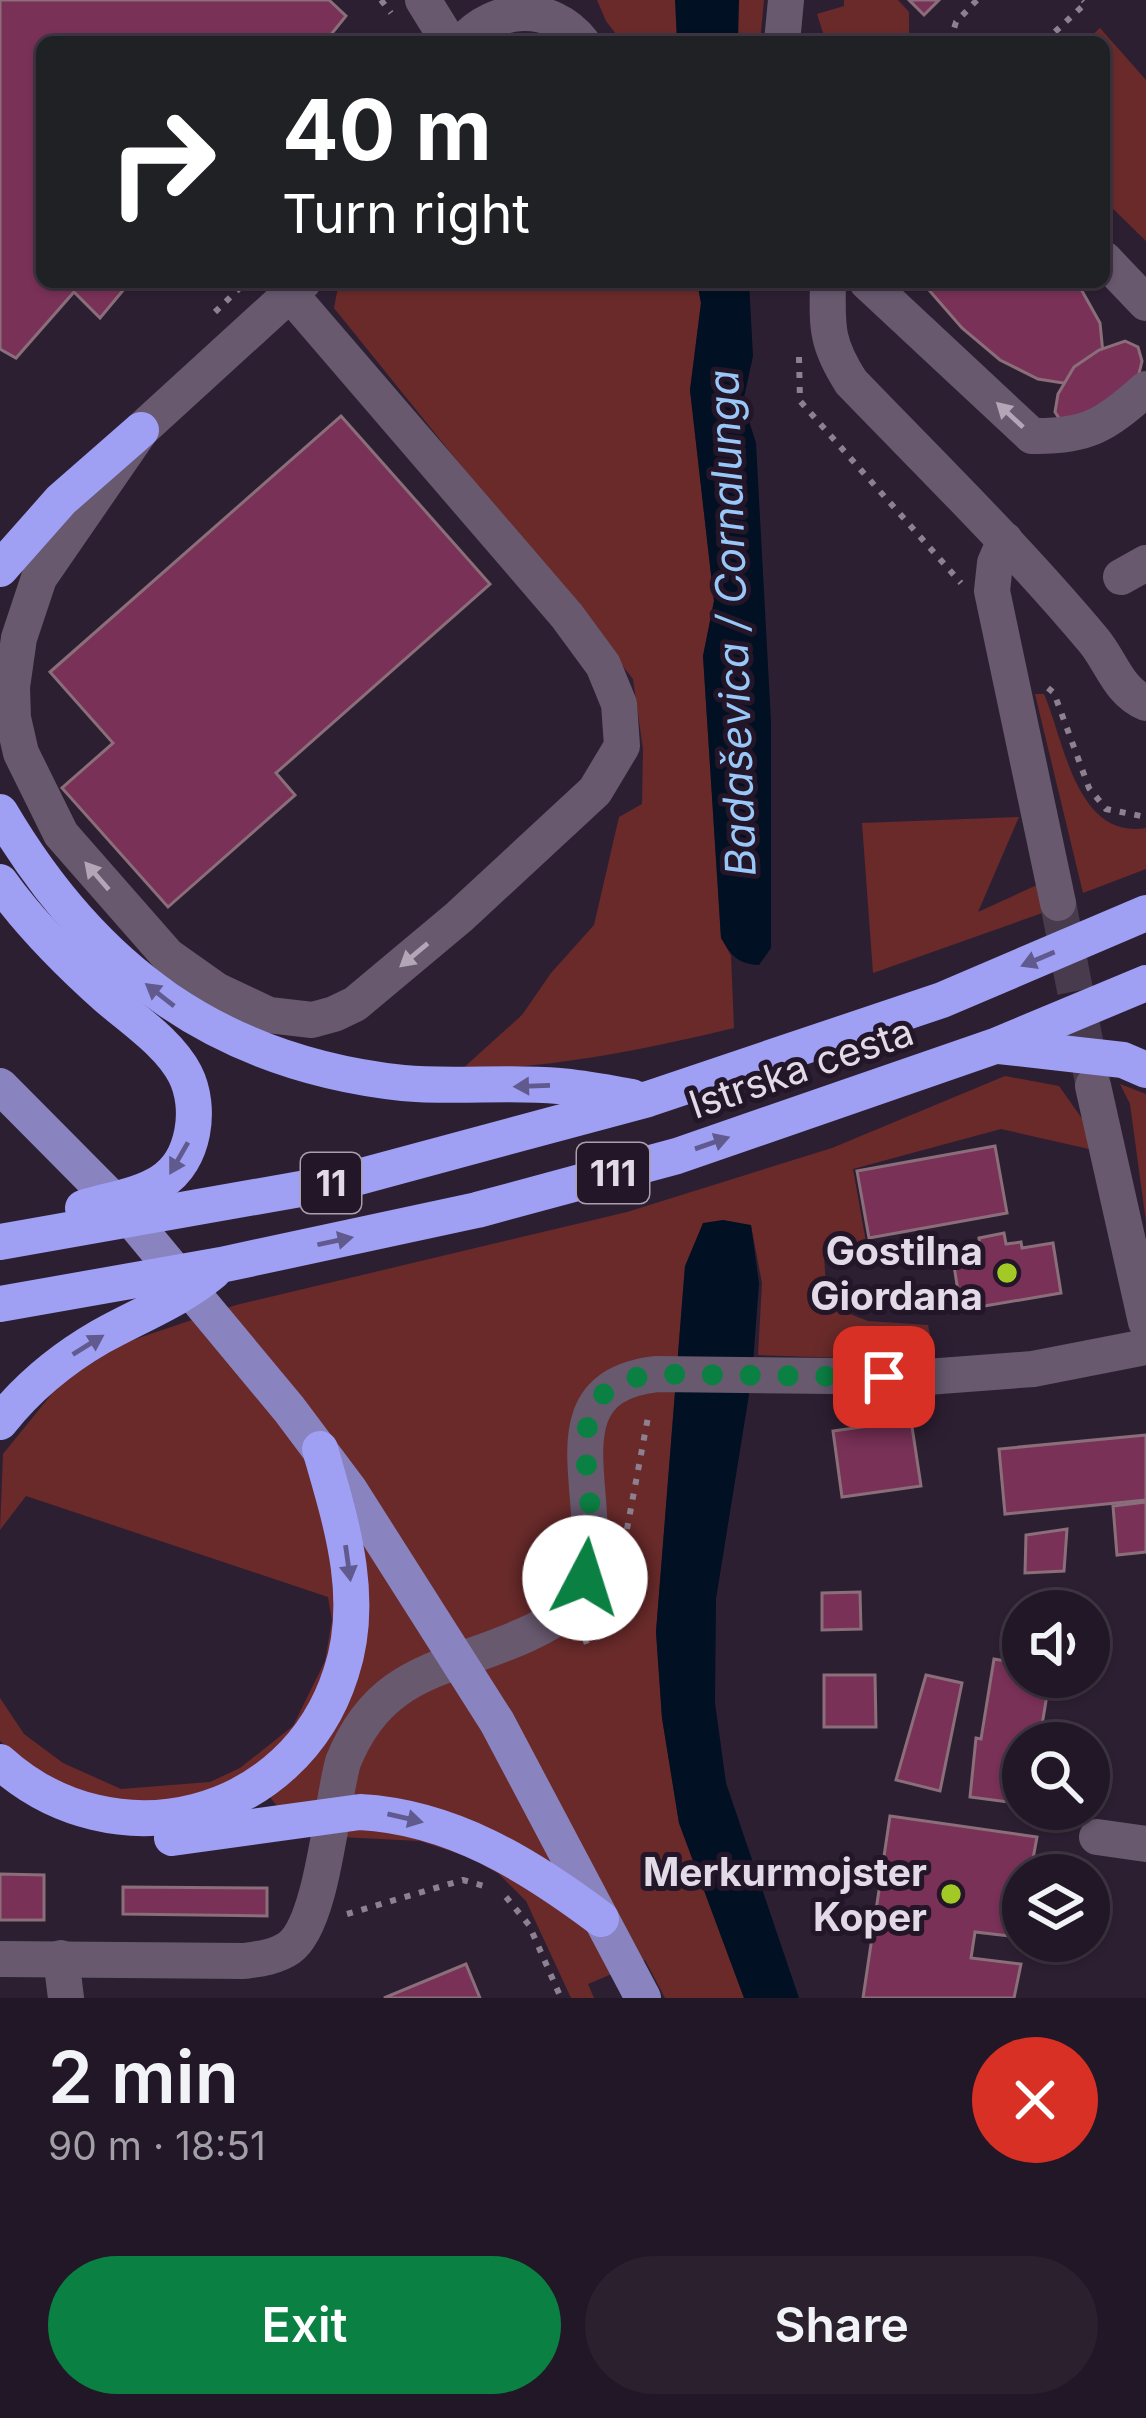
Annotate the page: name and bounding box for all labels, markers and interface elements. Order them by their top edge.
text: 40 m [282,79,492,180]
icon: right [84,84,240,240]
text: Turn right [282,181,530,246]
water label: Badaševica / Cornalunga [697,369,766,877]
one-way arrow [995,402,1024,429]
one-way arrow [85,861,111,891]
one-way arrow [399,941,429,967]
one-way arrow [1020,950,1056,969]
one-way arrow [145,983,176,1008]
street label: Istrska cesta [683,1007,919,1128]
one-way arrow [512,1077,550,1096]
one-way arrow [694,1133,731,1152]
one-way arrow [169,1141,190,1175]
road number: 111 [577,1143,649,1203]
road number: 11 [301,1153,361,1213]
place label: Gostilna Giordana [810,1227,983,1319]
one-way arrow [316,1230,354,1249]
marker: Gostilna Giordana [994,1260,1020,1286]
pin [833,1326,935,1428]
one-way arrow [71,1335,104,1357]
icon: arrive [851,1344,917,1410]
position arrow [522,1515,648,1641]
one-way arrow [339,1544,358,1582]
map controls [1002,1590,1110,1962]
button: sound [1002,1590,1110,1698]
button: search [1002,1722,1110,1830]
one-way arrow [387,1810,425,1829]
place label: Merkurmojster Koper [643,1848,927,1940]
button: layers [1002,1854,1110,1962]
marker: Merkurmojster Koper [938,1881,964,1907]
text: 2 min [48,2033,239,2120]
button: close [972,2037,1098,2163]
text: 90 m · 18:51 [48,2122,266,2169]
button: Exit [48,2256,561,2394]
button: Share [585,2256,1098,2394]

